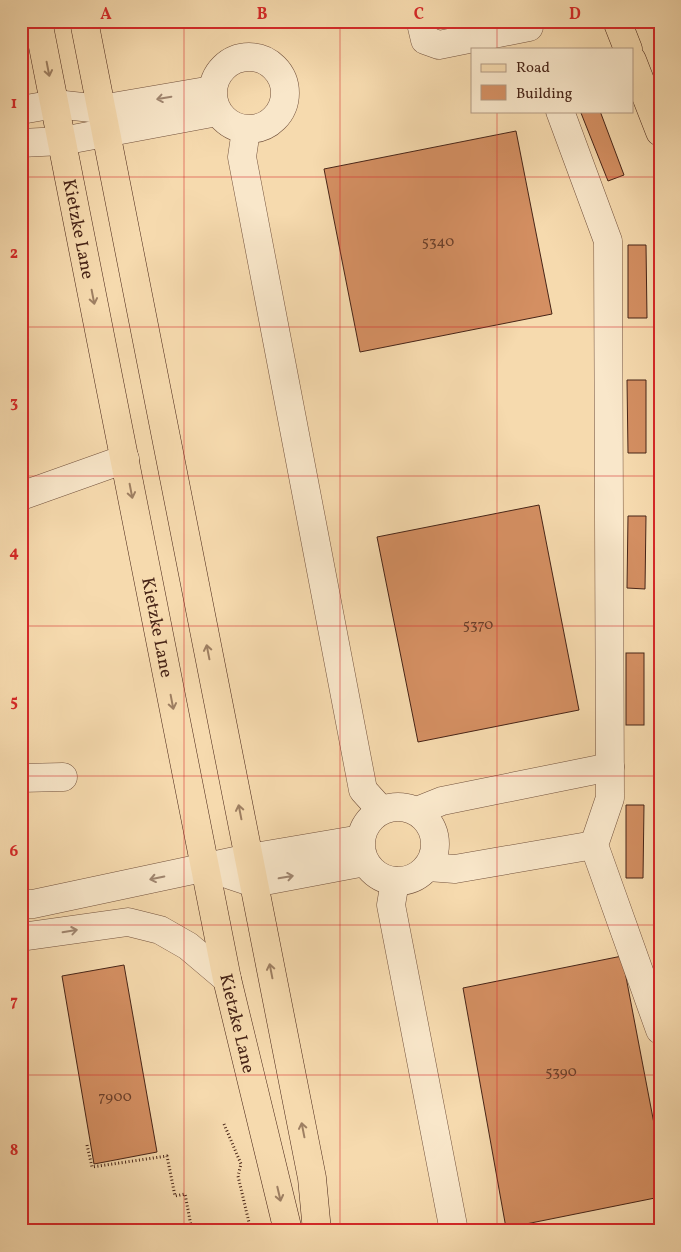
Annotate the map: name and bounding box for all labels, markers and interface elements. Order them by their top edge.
text: A [100,4,112,26]
text: B [257,4,268,26]
text: C [414,4,424,26]
text: D [569,4,581,26]
legend [471,48,634,112]
text: Road [516,58,550,79]
one-way arrow [43,61,53,77]
text: Building [516,84,573,105]
text: 1 [11,93,17,115]
one-way arrow [157,93,173,103]
street label: Kietzke Lane [55,177,100,282]
house number: 5340 [422,232,454,253]
text: 2 [10,243,18,265]
one-way arrow [88,289,98,305]
text: 3 [10,392,18,414]
one-way arrow [127,483,136,499]
text: 4 [9,542,19,564]
street label: Kietzke Lane [134,575,178,680]
house number: 5370 [463,615,493,636]
one-way arrow [203,645,212,661]
text: 5 [10,691,18,713]
one-way arrow [168,693,178,709]
one-way arrow [234,804,244,820]
text: 6 [10,841,19,863]
one-way arrow [277,871,293,881]
one-way arrow [150,873,166,883]
one-way arrow [61,925,77,935]
one-way arrow [266,963,275,979]
street label: Kietzke Lane [212,971,260,1076]
text: 7 [10,991,18,1013]
house number: 5390 [545,1062,577,1083]
house number: 7900 [98,1087,132,1108]
one-way arrow [297,1123,307,1139]
text: 8 [10,1140,18,1162]
one-way arrow [275,1185,284,1201]

